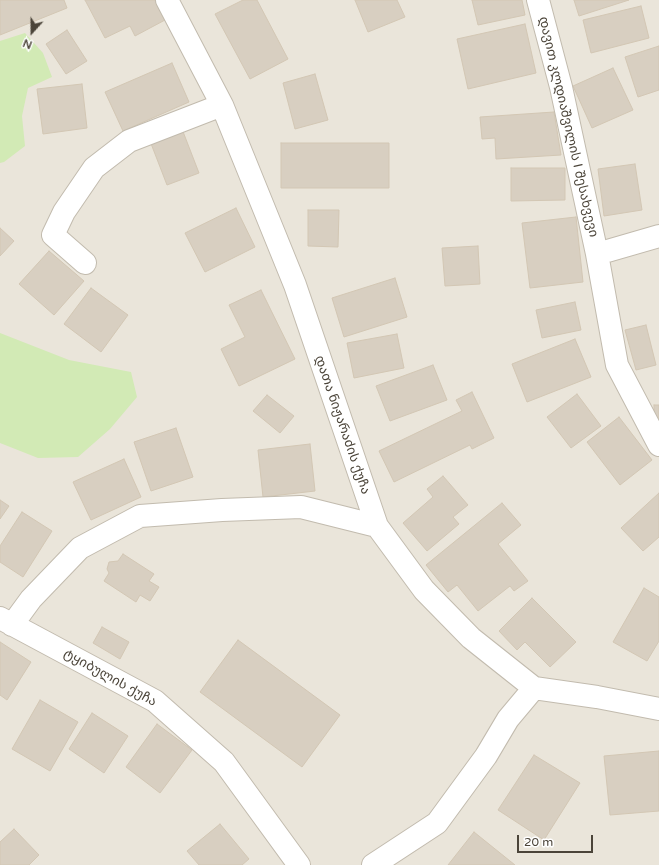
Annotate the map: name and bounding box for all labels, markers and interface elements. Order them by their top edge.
north arrow [12,12,52,52]
street label: დავით კლდიაშვილის I შესახვევი [535,15,601,239]
text: N [21,36,34,51]
street label: დათა ნიჟარაძის ქუჩა [311,354,373,496]
street label: ტყიბულის ქუჩა [61,646,159,710]
scale bar [519,827,595,853]
text: 20 m [524,835,553,849]

